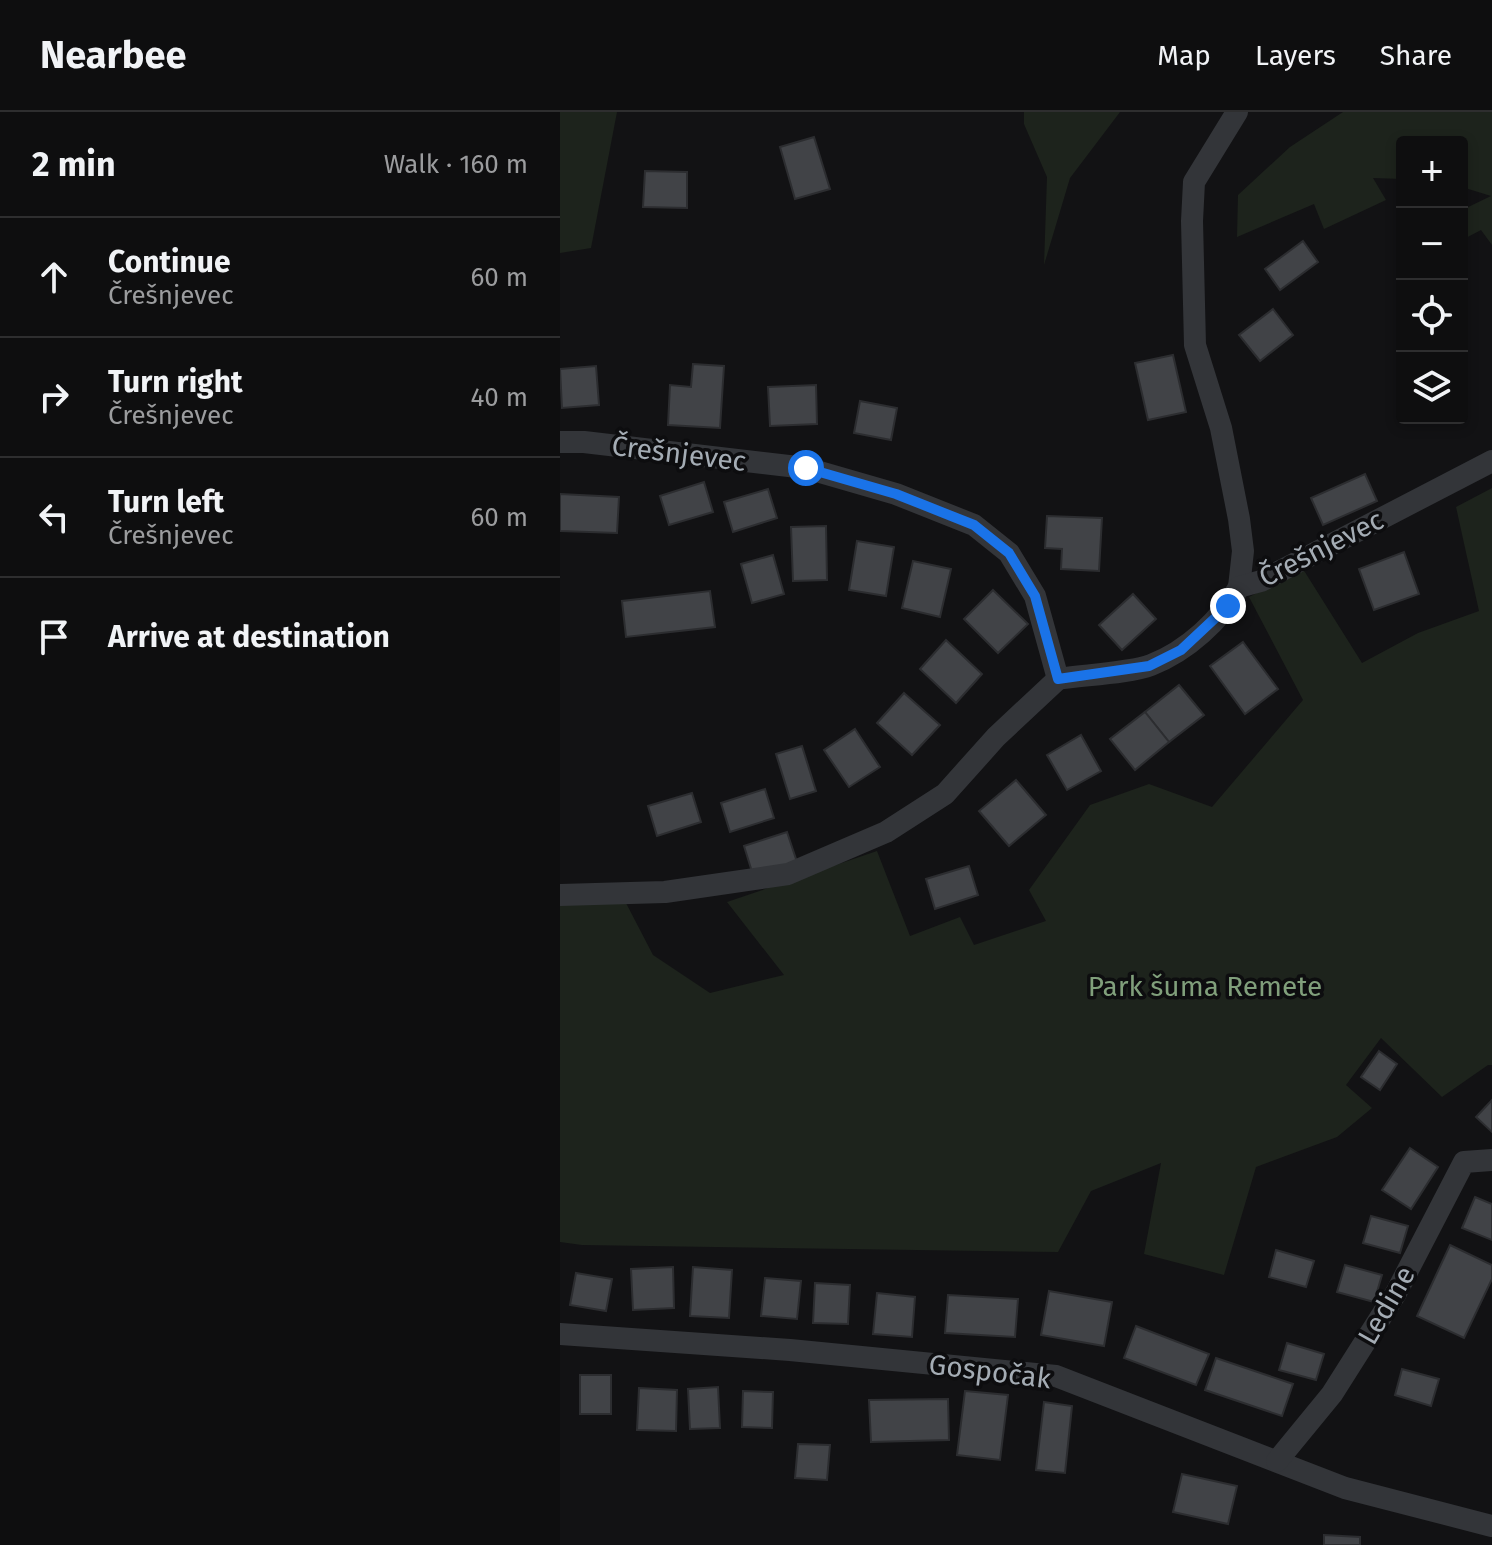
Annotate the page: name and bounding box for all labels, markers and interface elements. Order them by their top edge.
text: Nearbee [40,32,187,78]
text: Map [1157,39,1211,72]
text: Layers [1255,39,1336,72]
text: Share [1380,39,1452,72]
map controls [1396,136,1468,424]
button: + [1396,136,1468,208]
text: 2 min [32,144,116,185]
text: Walk · 160 m [384,149,528,180]
button: − [1396,208,1468,280]
text: Continue [108,244,231,280]
icon: ahead [32,255,76,299]
text: 60 m [470,262,528,293]
text: Črešnjevec [108,280,234,311]
button: locate [1396,280,1468,352]
button: layers [1396,352,1468,424]
text: Turn right [108,364,243,400]
icon: right [32,375,76,419]
text: 40 m [470,382,528,413]
text: Črešnjevec [108,400,234,431]
street label: Črešnjevec [610,429,748,478]
route start [788,450,824,486]
text: Turn left [108,484,224,520]
icon: left [32,495,76,539]
text: 60 m [470,502,528,533]
street label: Črešnjevec [1253,503,1389,594]
text: Črešnjevec [108,520,234,551]
route end [1210,588,1246,624]
icon: arrive [32,615,76,659]
text: Arrive at destination [108,619,390,655]
park label: Park šuma Remete [1088,970,1322,1003]
street label: Ledine [1351,1260,1422,1350]
street label: Gospočak [927,1348,1054,1395]

